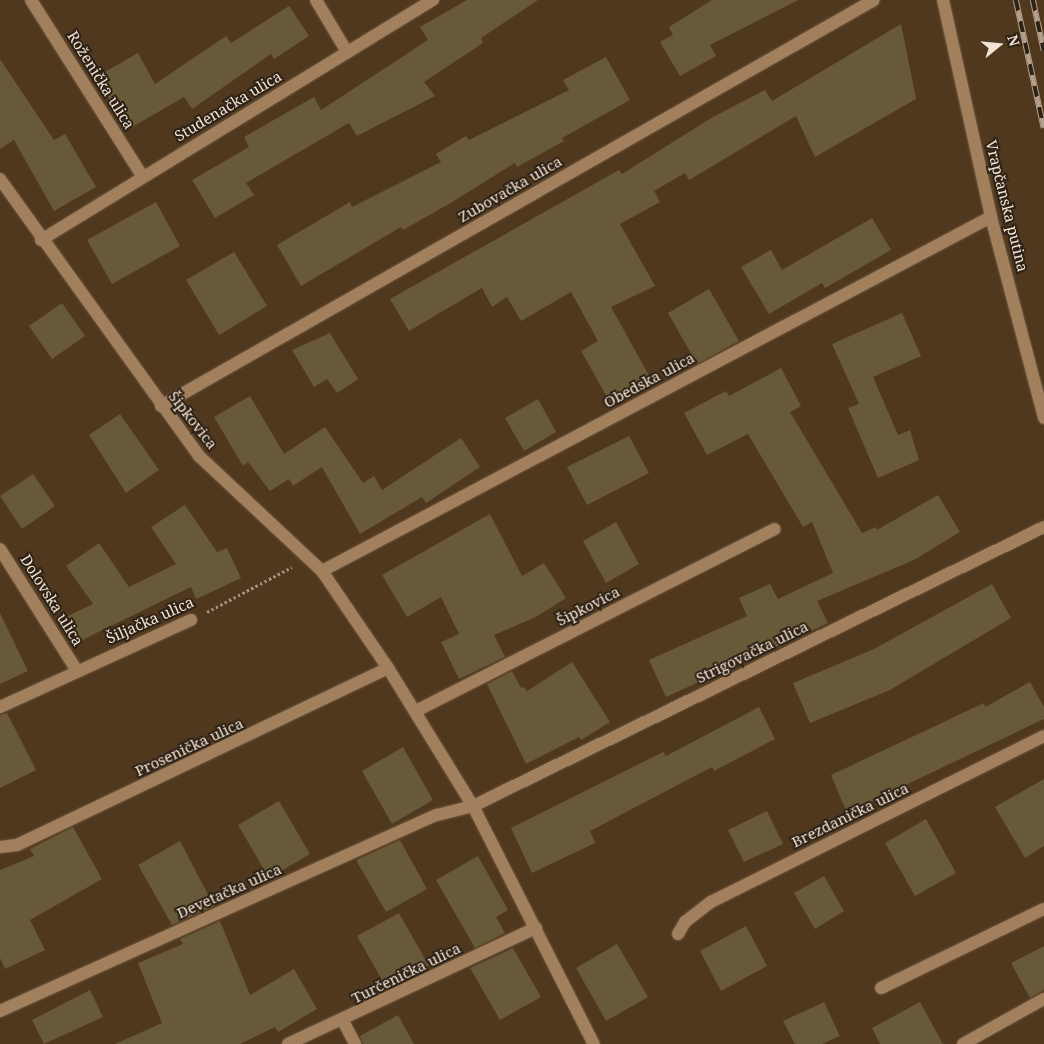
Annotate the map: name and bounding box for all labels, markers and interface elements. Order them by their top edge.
north arrow [974,20,1024,70]
street label: Roženička ulica [64,28,138,132]
text: N [1003,32,1025,49]
street label: Studenačka ulica [171,67,285,145]
street label: Vrapčanska putina [982,138,1032,274]
street label: Zubovačka ulica [455,152,565,226]
street label: Obedska ulica [601,349,697,411]
street label: Šipkovica [165,387,221,453]
street label: Dolovska ulica [17,551,87,649]
street label: Šipkovica [553,582,623,630]
street label: Šiljačka ulica [103,593,197,647]
street label: Strigovačka ulica [693,617,811,687]
street label: Prosenička ulica [132,714,246,780]
street label: Brezdanička ulica [789,779,911,851]
street label: Devetačka ulica [174,860,284,922]
street label: Turčenička ulica [349,939,463,1007]

